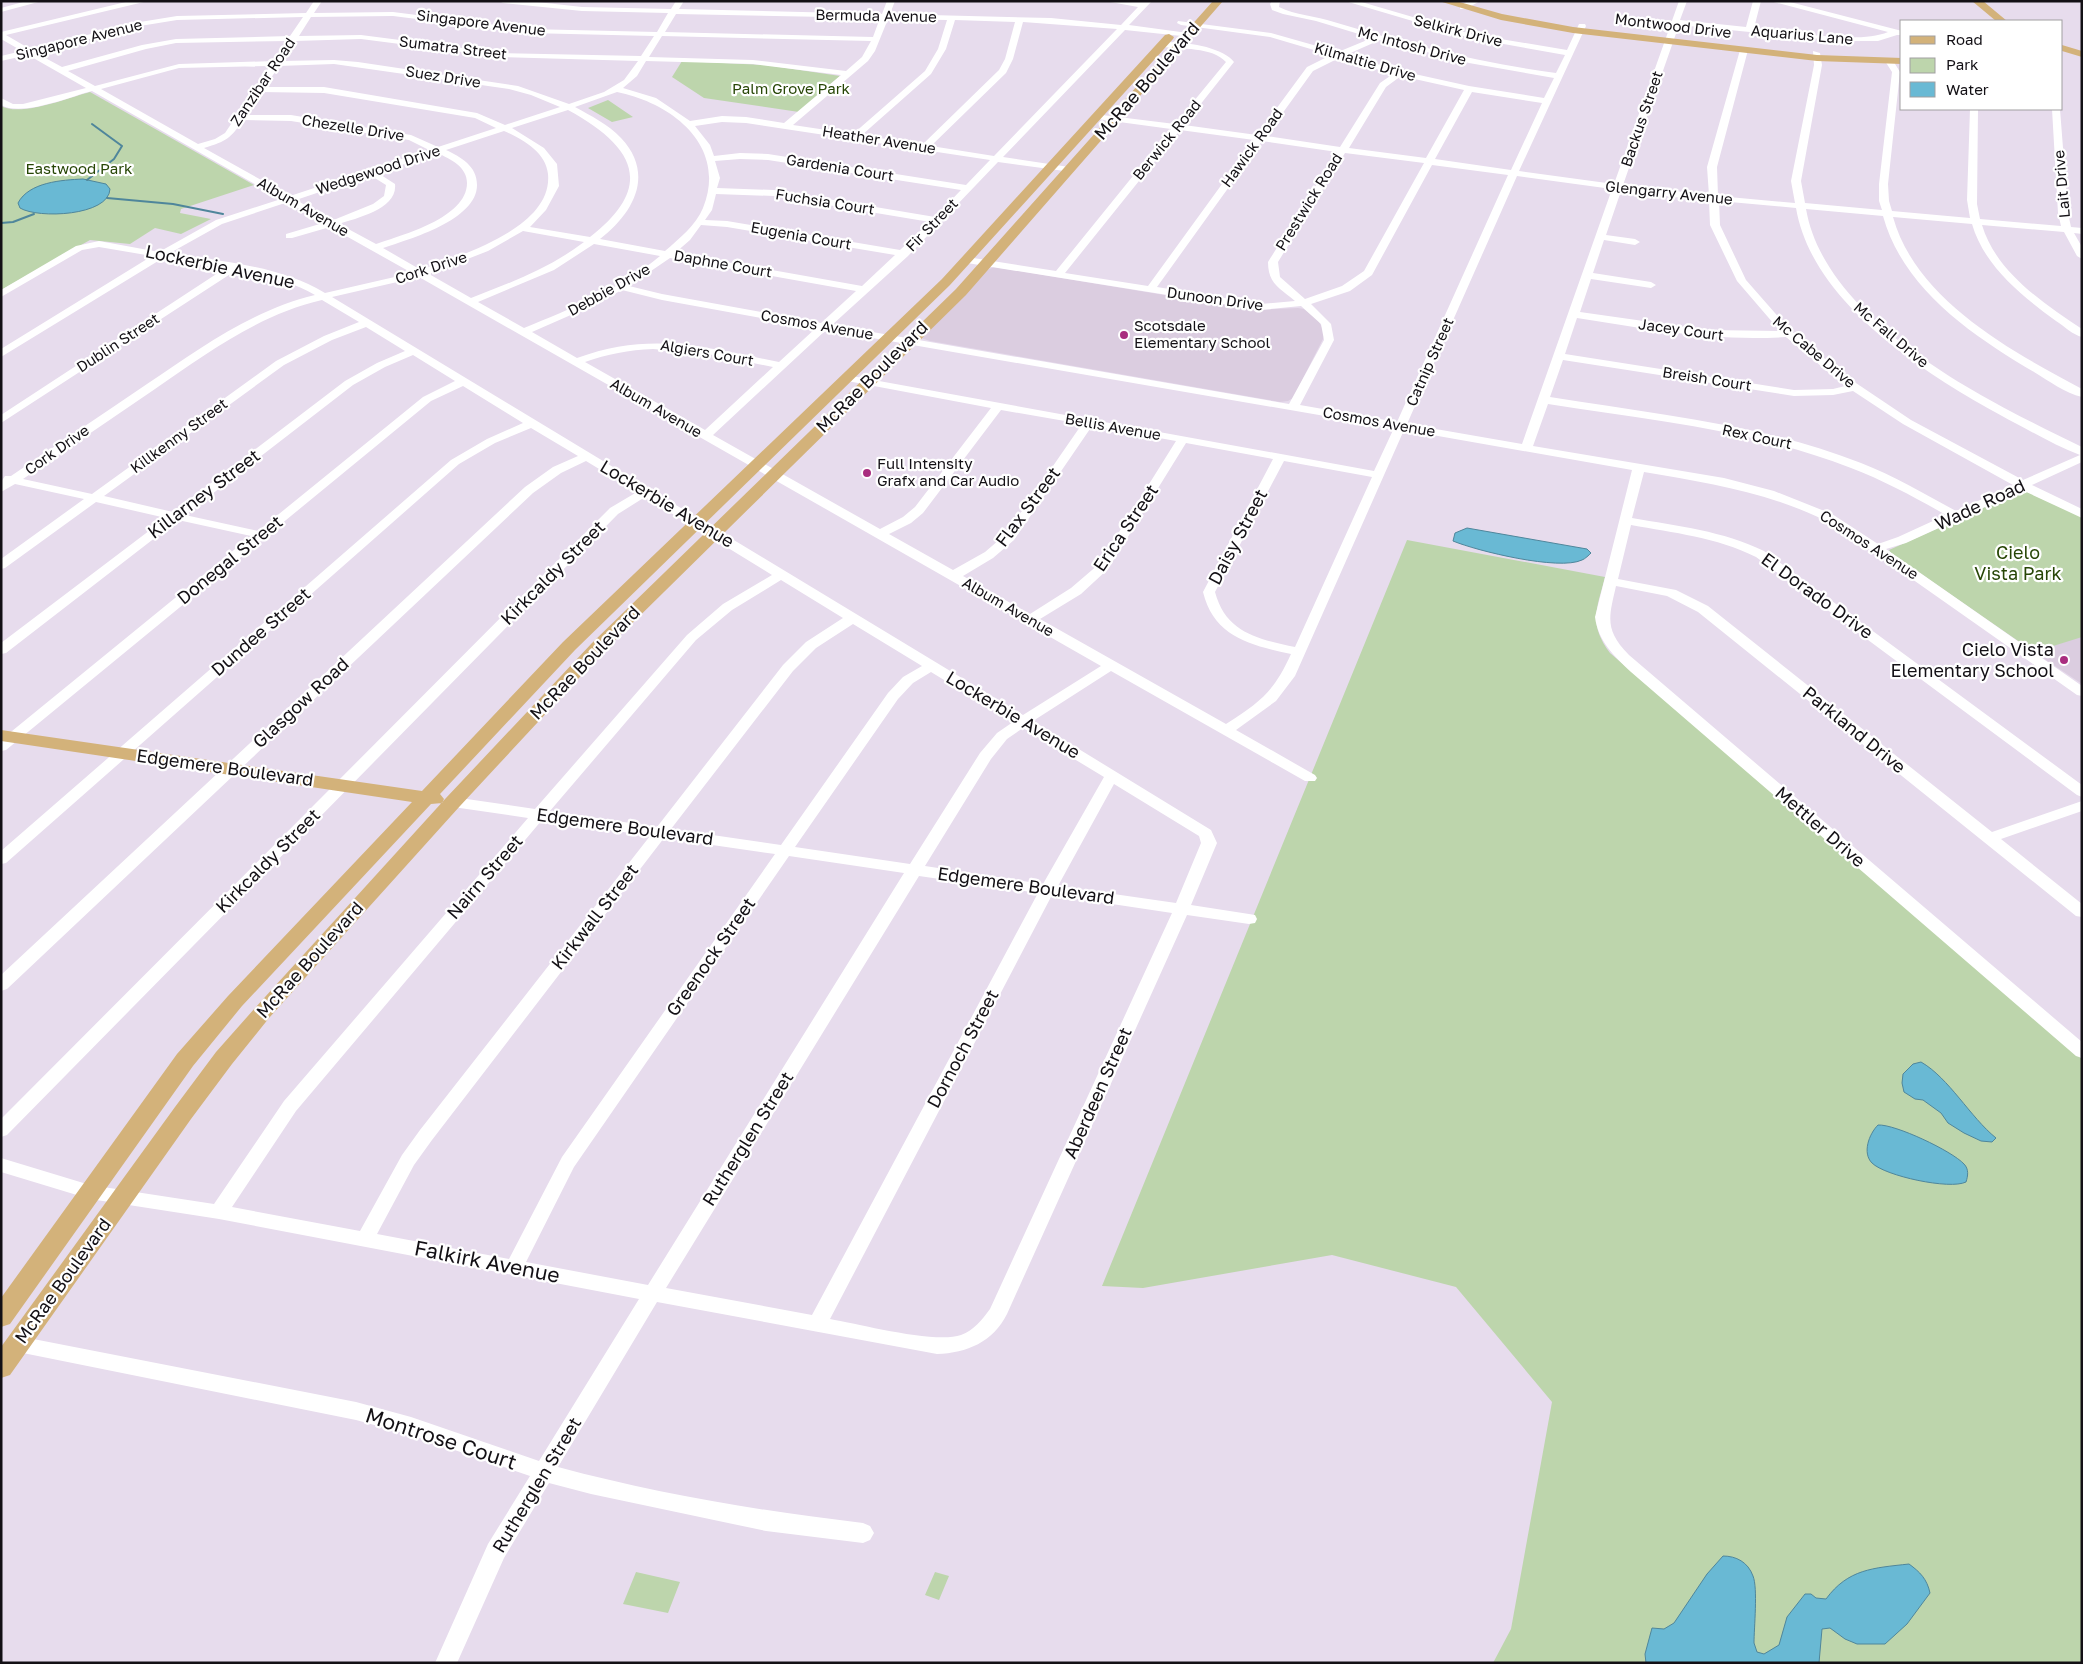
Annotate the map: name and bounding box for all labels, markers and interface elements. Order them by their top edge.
street label: Singapore Avenue [416,5,547,39]
street label: Bermuda Avenue [815,5,937,25]
street label: Montwood Drive [1614,9,1733,41]
street label: Selkirk Drive [1412,10,1505,50]
street label: Singapore Avenue [14,15,144,63]
street label: McRae Boulevard [1089,17,1204,144]
legend [1900,20,2063,110]
street label: Aquarius Lane [1750,21,1854,47]
street label: Mc Intosh Drive [1356,22,1469,68]
text: Road [1946,30,1983,48]
street label: Sumatra Street [398,31,508,63]
street label: Zanzibar Road [226,34,298,129]
street label: Kilmaltie Drive [1312,38,1419,84]
text: Park [1946,55,1979,73]
street label: Suez Drive [404,61,482,91]
street label: Backus Street [1616,68,1666,169]
park label: Palm Grove Park [732,79,851,97]
text: Water [1946,80,1989,98]
street label: Berwick Road [1128,96,1204,183]
street label: Hawick Road [1217,104,1286,190]
street label: Chezelle Drive [301,110,406,144]
street label: Heather Avenue [821,121,938,157]
street label: Wedgewood Drive [313,140,442,198]
street label: Prestwick Road [1271,149,1345,254]
street label: Lait Drive [2049,149,2073,219]
street label: Gardenia Court [785,150,895,184]
park label: Eastwood Park [25,159,133,177]
street label: Album Avenue [254,173,353,240]
street label: Glengarry Avenue [1604,176,1734,208]
street label: Fuchsia Court [774,184,876,218]
street label: Fir Street [902,194,961,255]
street label: Eugenia Court [749,217,853,253]
street label: Lockerbie Avenue [143,239,297,293]
street label: Daphne Court [673,246,774,281]
street label: Cork Drive [393,247,469,287]
street label: Debbie Drive [564,259,653,319]
street label: Dunoon Drive [1166,282,1265,314]
street label: Mc Fall Drive [1850,298,1933,371]
street label: Cosmos Avenue [759,305,875,343]
street label: Dublin Street [73,309,162,376]
street label: Mc Cabe Drive [1770,311,1860,391]
street label: Catnip Street [1402,314,1457,409]
street label: Jacey Court [1637,314,1725,344]
street label: McRae Boulevard [811,316,932,437]
place label: Scotsdale Elementary School [1134,316,1270,351]
marker: Scotsdale Elementary School [1118,329,1130,341]
street label: Algiers Court [659,335,755,369]
street label: Breish Court [1661,362,1753,394]
street label: Album Avenue [607,374,706,441]
street label: Killkenny Street [126,394,230,476]
street label: Cosmos Avenue [1321,402,1437,440]
street label: Bellis Avenue [1064,409,1163,443]
street label: Cork Drive [21,420,92,478]
street label: Rex Court [1721,420,1794,452]
street label: Killarney Street [143,444,264,543]
street label: Lockerbie Avenue [597,454,738,552]
place label: Full Intensity Grafx and Car Audio [877,454,1019,489]
street label: Flax Street [990,462,1064,551]
marker: Full Intensity Grafx and Car Audio [861,467,873,479]
street label: Wade Road [1931,474,2028,535]
street label: Erica Street [1088,480,1162,575]
street label: Daisy Street [1203,485,1271,588]
street label: Cosmos Avenue [1817,506,1923,583]
street label: Donegal Street [172,510,287,609]
street label: Kirkcaldy Street [496,516,609,629]
park label: Cielo Vista Park [1974,541,2062,584]
street label: El Dorado Drive [1757,547,1878,643]
street label: Album Avenue [959,573,1058,640]
street label: Dundee Street [206,582,314,680]
street label: McRae Boulevard [524,601,644,724]
place label: Cielo Vista Elementary School [1890,638,2054,681]
street label: Glasgow Road [248,652,353,752]
marker: Cielo Vista Elementary School [2058,654,2070,666]
street label: Lockerbie Avenue [943,665,1084,763]
street label: Parkland Drive [1799,681,1911,777]
street label: Edgemere Boulevard [135,744,315,790]
street label: Mettler Drive [1771,781,1870,871]
street label: Edgemere Boulevard [535,803,715,849]
street label: Kirkcaldy Street [211,804,324,917]
street label: Nairn Street [442,830,527,923]
street label: Kirkwall Street [546,859,642,974]
street label: Edgemere Boulevard [936,862,1116,908]
street label: Greenock Street [661,893,759,1020]
street label: McRae Boulevard [251,896,367,1022]
street label: Dornoch Street [922,986,1003,1112]
street label: Aberdeen Street [1058,1024,1136,1162]
street label: Rutherglen Street [697,1067,797,1210]
street label: McRae Boulevard [9,1213,115,1347]
street label: Falkirk Avenue [412,1234,562,1288]
street label: Montrose Court [362,1401,520,1475]
street label: Rutherglen Street [487,1413,585,1556]

